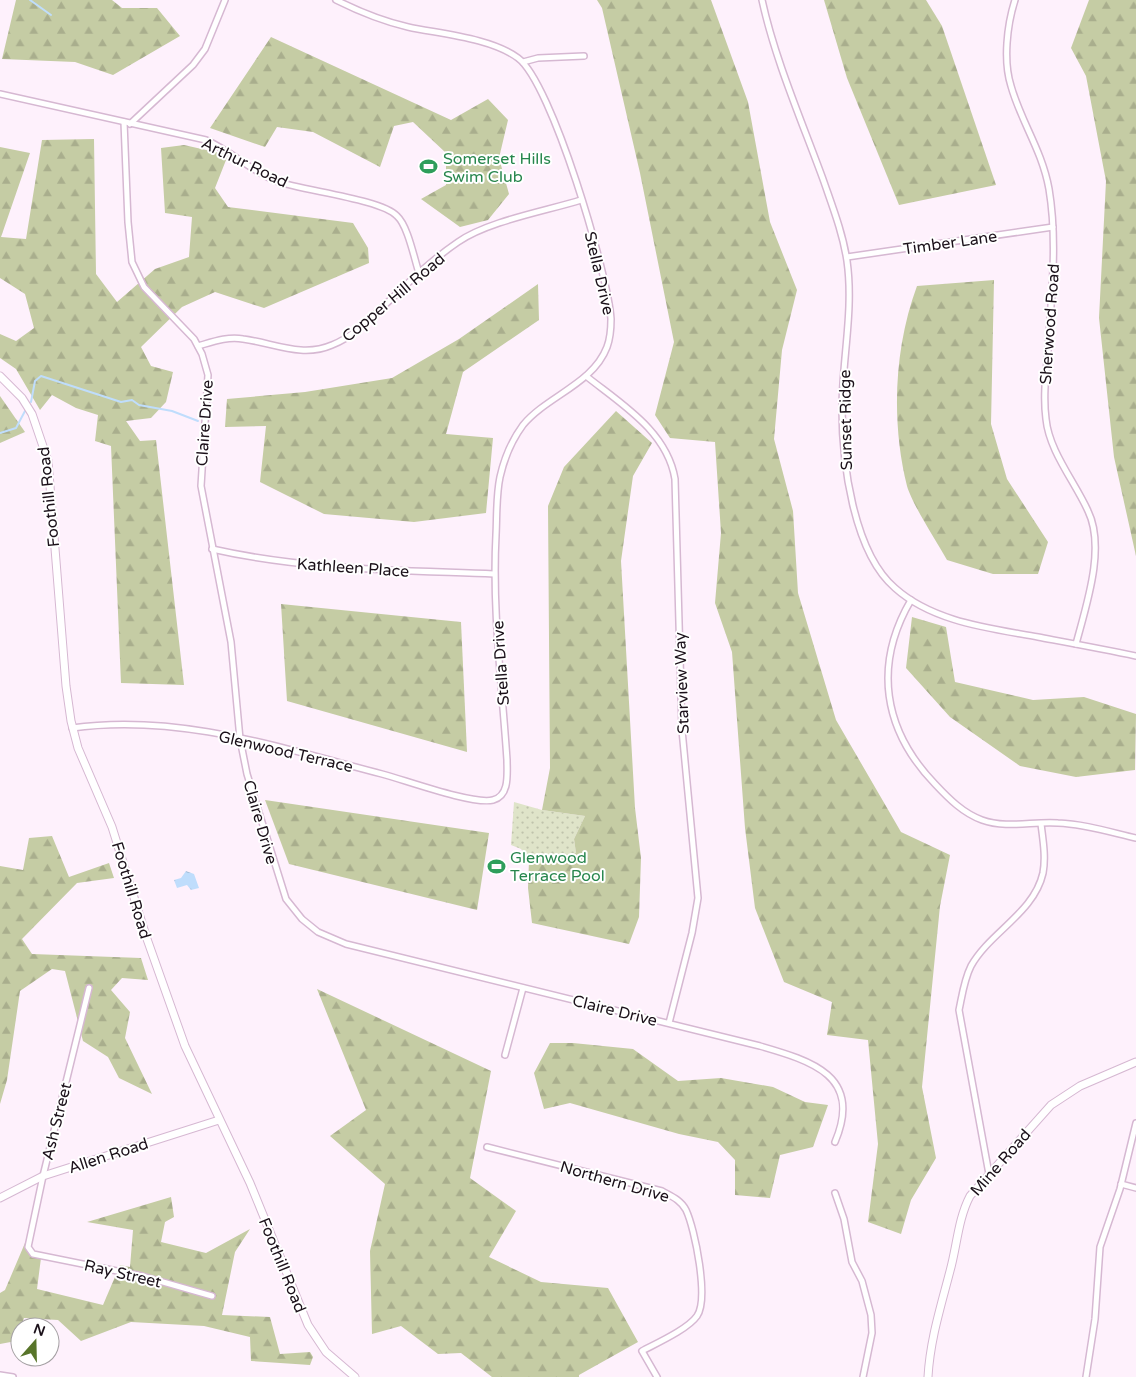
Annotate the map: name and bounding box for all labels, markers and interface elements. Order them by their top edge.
street label: Arthur Road [198,133,291,192]
place label: Somerset Hills Swim Club [443,149,551,187]
sports icon: Somerset Hills Swim Club [419,157,439,177]
street label: Timber Lane [902,226,998,259]
street label: Stella Drive [580,230,618,317]
street label: Copper Hill Road [338,249,449,347]
street label: Sherwood Road [1036,263,1064,385]
street label: Sunset Ridge [835,369,857,471]
street label: Claire Drive [192,379,218,467]
street label: Foothill Road [34,446,64,548]
street label: Kathleen Place [296,554,410,582]
street label: Stella Drive [488,620,514,706]
street label: Starview Way [670,631,694,734]
street label: Glenwood Terrace [216,727,355,777]
street label: Claire Drive [238,778,282,867]
street label: Foothill Road [107,839,155,941]
place label: Glenwood Terrace Pool [510,848,605,886]
sports icon: Glenwood Terrace Pool [486,856,506,876]
street label: Claire Drive [570,991,659,1031]
street label: Ash Street [38,1080,76,1162]
street label: Mine Road [966,1125,1035,1200]
street label: Allen Road [66,1134,151,1178]
street label: Northern Drive [558,1157,672,1207]
street label: Foothill Road [254,1215,310,1316]
street label: Ray Street [82,1255,163,1293]
north arrow [10,1317,60,1367]
text: N [31,1320,47,1340]

